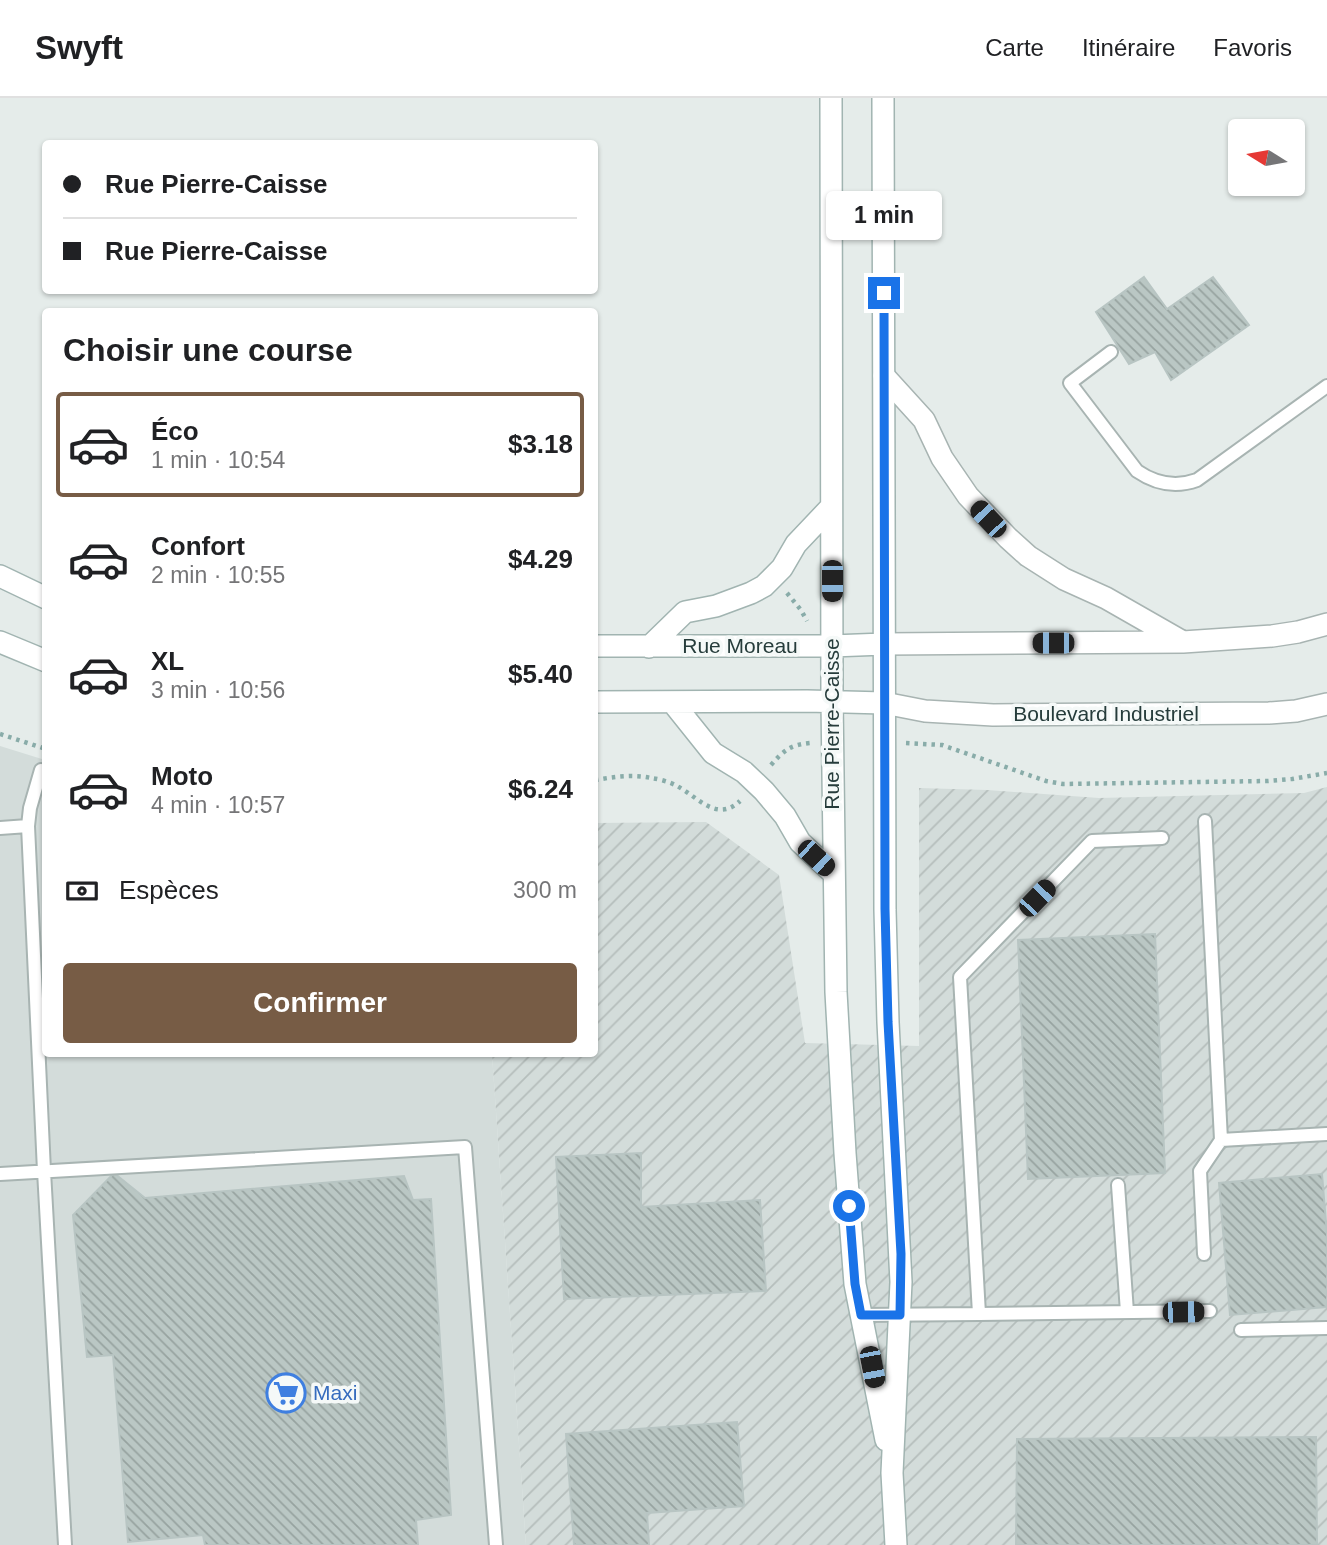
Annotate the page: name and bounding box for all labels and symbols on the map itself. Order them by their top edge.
north arrow [1228,119,1306,196]
callout: 1 min [826,192,942,240]
route end [868,277,900,309]
car [966,496,1011,542]
car [822,560,843,602]
car [1033,633,1075,654]
street label: Rue Moreau [682,634,798,657]
street label: Rue Pierre-Caisse [820,638,843,810]
street label: Boulevard Industriel [1013,702,1199,725]
car [794,836,839,880]
car [1015,876,1060,920]
route start [833,1190,865,1222]
car [1162,1301,1205,1323]
car [858,1344,887,1390]
supermarket icon: Maxi [265,1372,307,1414]
place label: Maxi [313,1381,357,1404]

